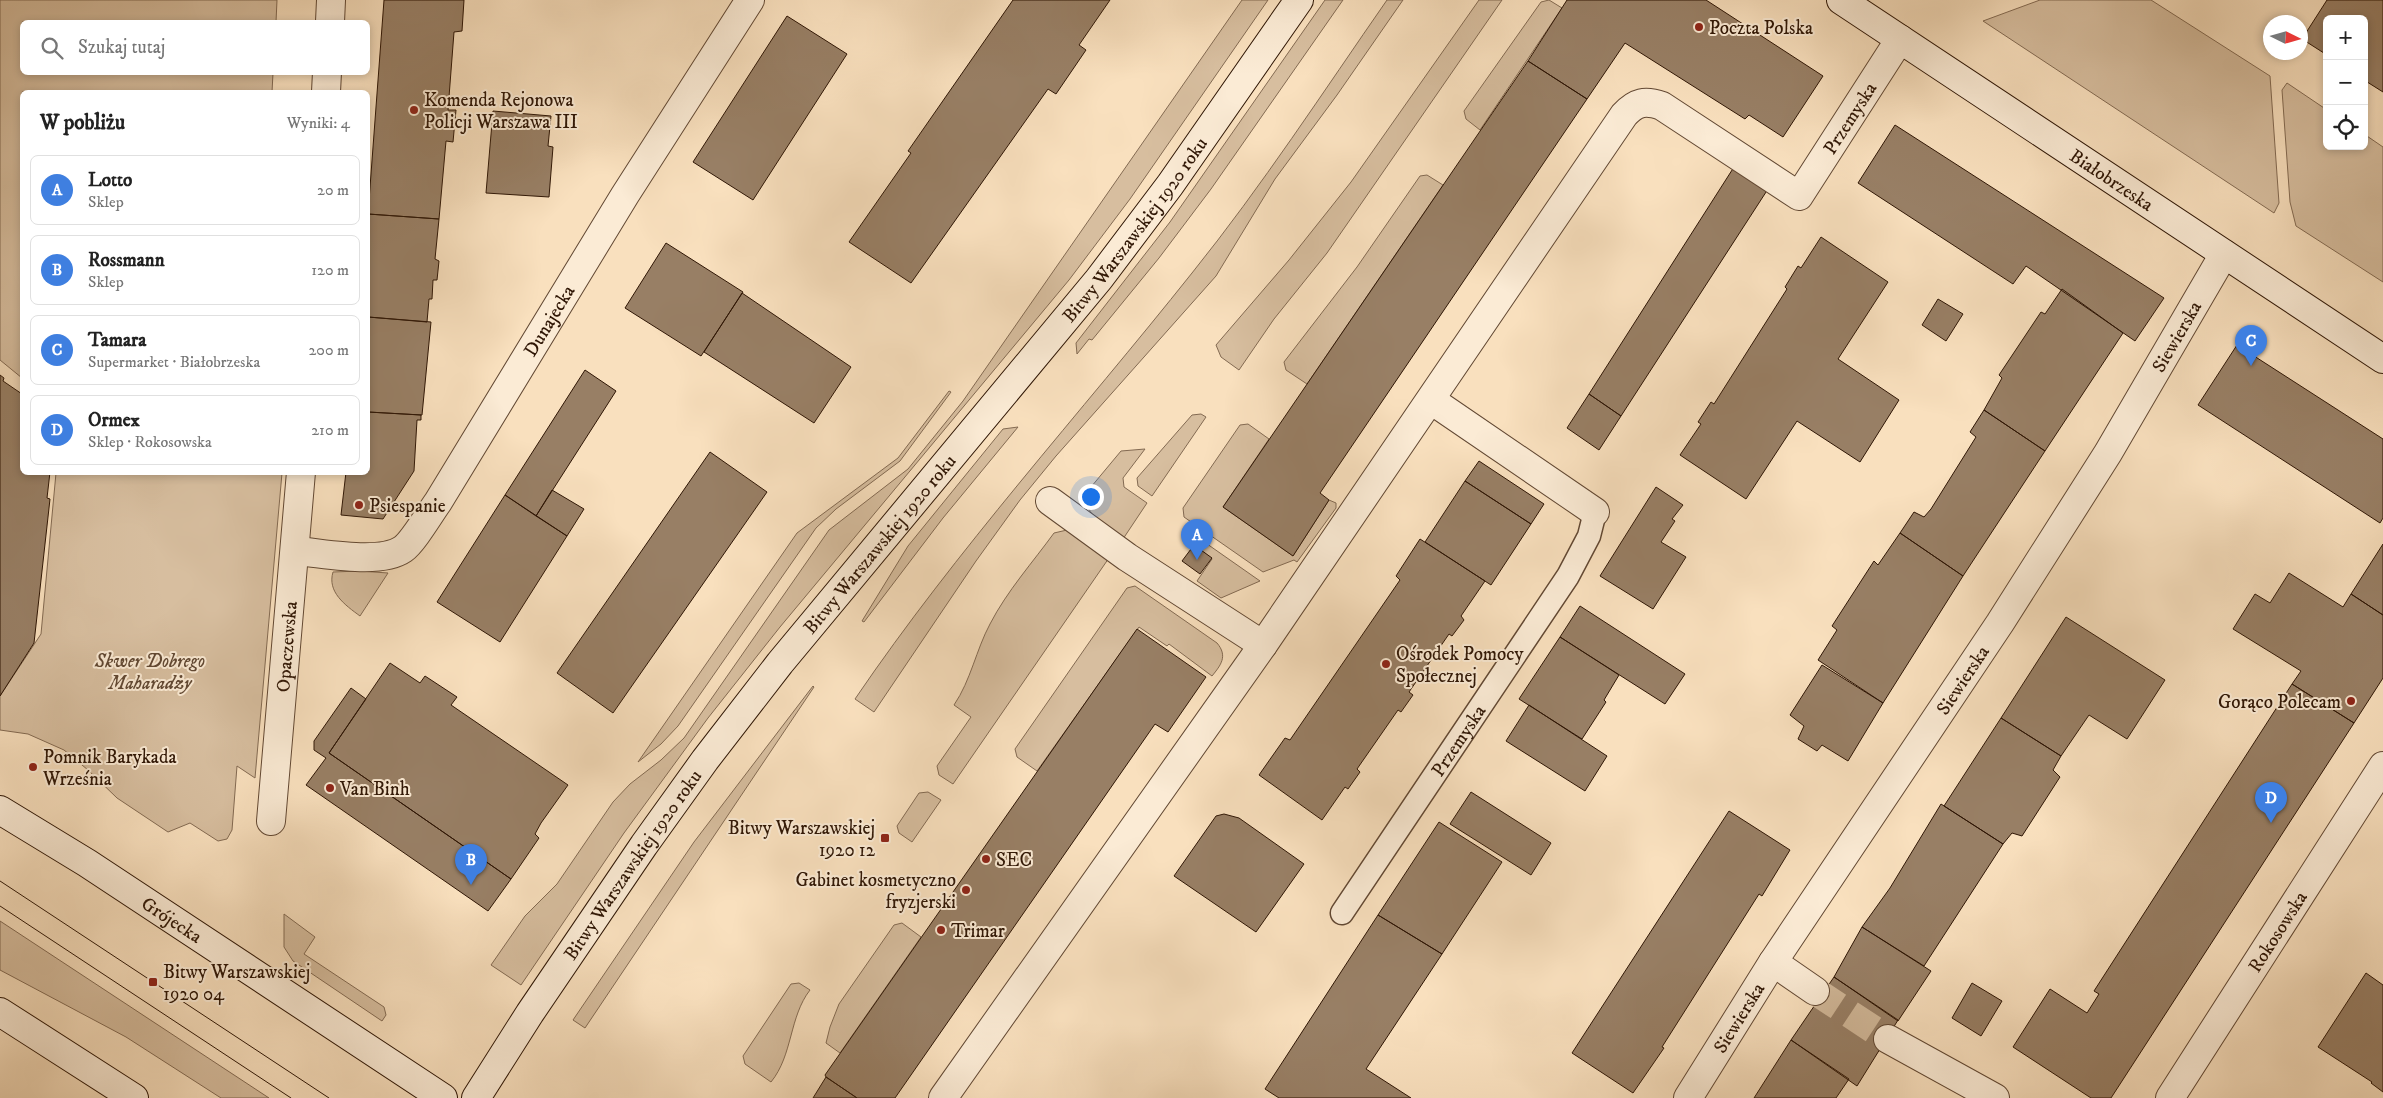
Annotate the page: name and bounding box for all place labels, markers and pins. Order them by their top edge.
place label: Poczta Polska [1709,17,1813,40]
marker: Poczta Polska [1693,21,1705,33]
place label: Komenda Rejonowa Policji Warszawa III [424,89,578,134]
marker: Komenda Rejonowa Policji Warszawa III [408,104,420,116]
pin: C [2235,325,2267,366]
place label: Psiespanie [369,495,446,518]
marker: Psiespanie [353,499,365,511]
pin: A [1181,519,1213,560]
place label: Ośrodek Pomocy Społecznej [1396,643,1525,688]
marker: Ośrodek Pomocy Społecznej [1380,658,1392,670]
place label: Gorąco Polecam [2218,691,2341,714]
marker: Gorąco Polecam [2345,695,2357,707]
place label: Pomnik Barykada Września [42,746,176,791]
marker: Pomnik Barykada Września [27,761,39,773]
place label: Van Binh [339,778,410,801]
marker: Van Binh [324,782,336,794]
pin: D [2255,782,2287,823]
place label: Bitwy Warszawskiej 1920 12 [728,817,876,862]
marker: Bitwy Warszawskiej 1920 12 [879,832,891,844]
pin: B [455,844,487,885]
place label: SEC [996,849,1032,872]
marker: SEC [980,853,992,865]
place label: Gabinet kosmetyczno fryzjerski [796,869,956,914]
marker: Gabinet kosmetyczno fryzjerski [960,884,972,896]
place label: Trimar [951,920,1005,943]
marker: Trimar [935,924,947,936]
place label: Bitwy Warszawskiej 1920 04 [163,961,310,1006]
marker: Bitwy Warszawskiej 1920 04 [147,976,159,988]

